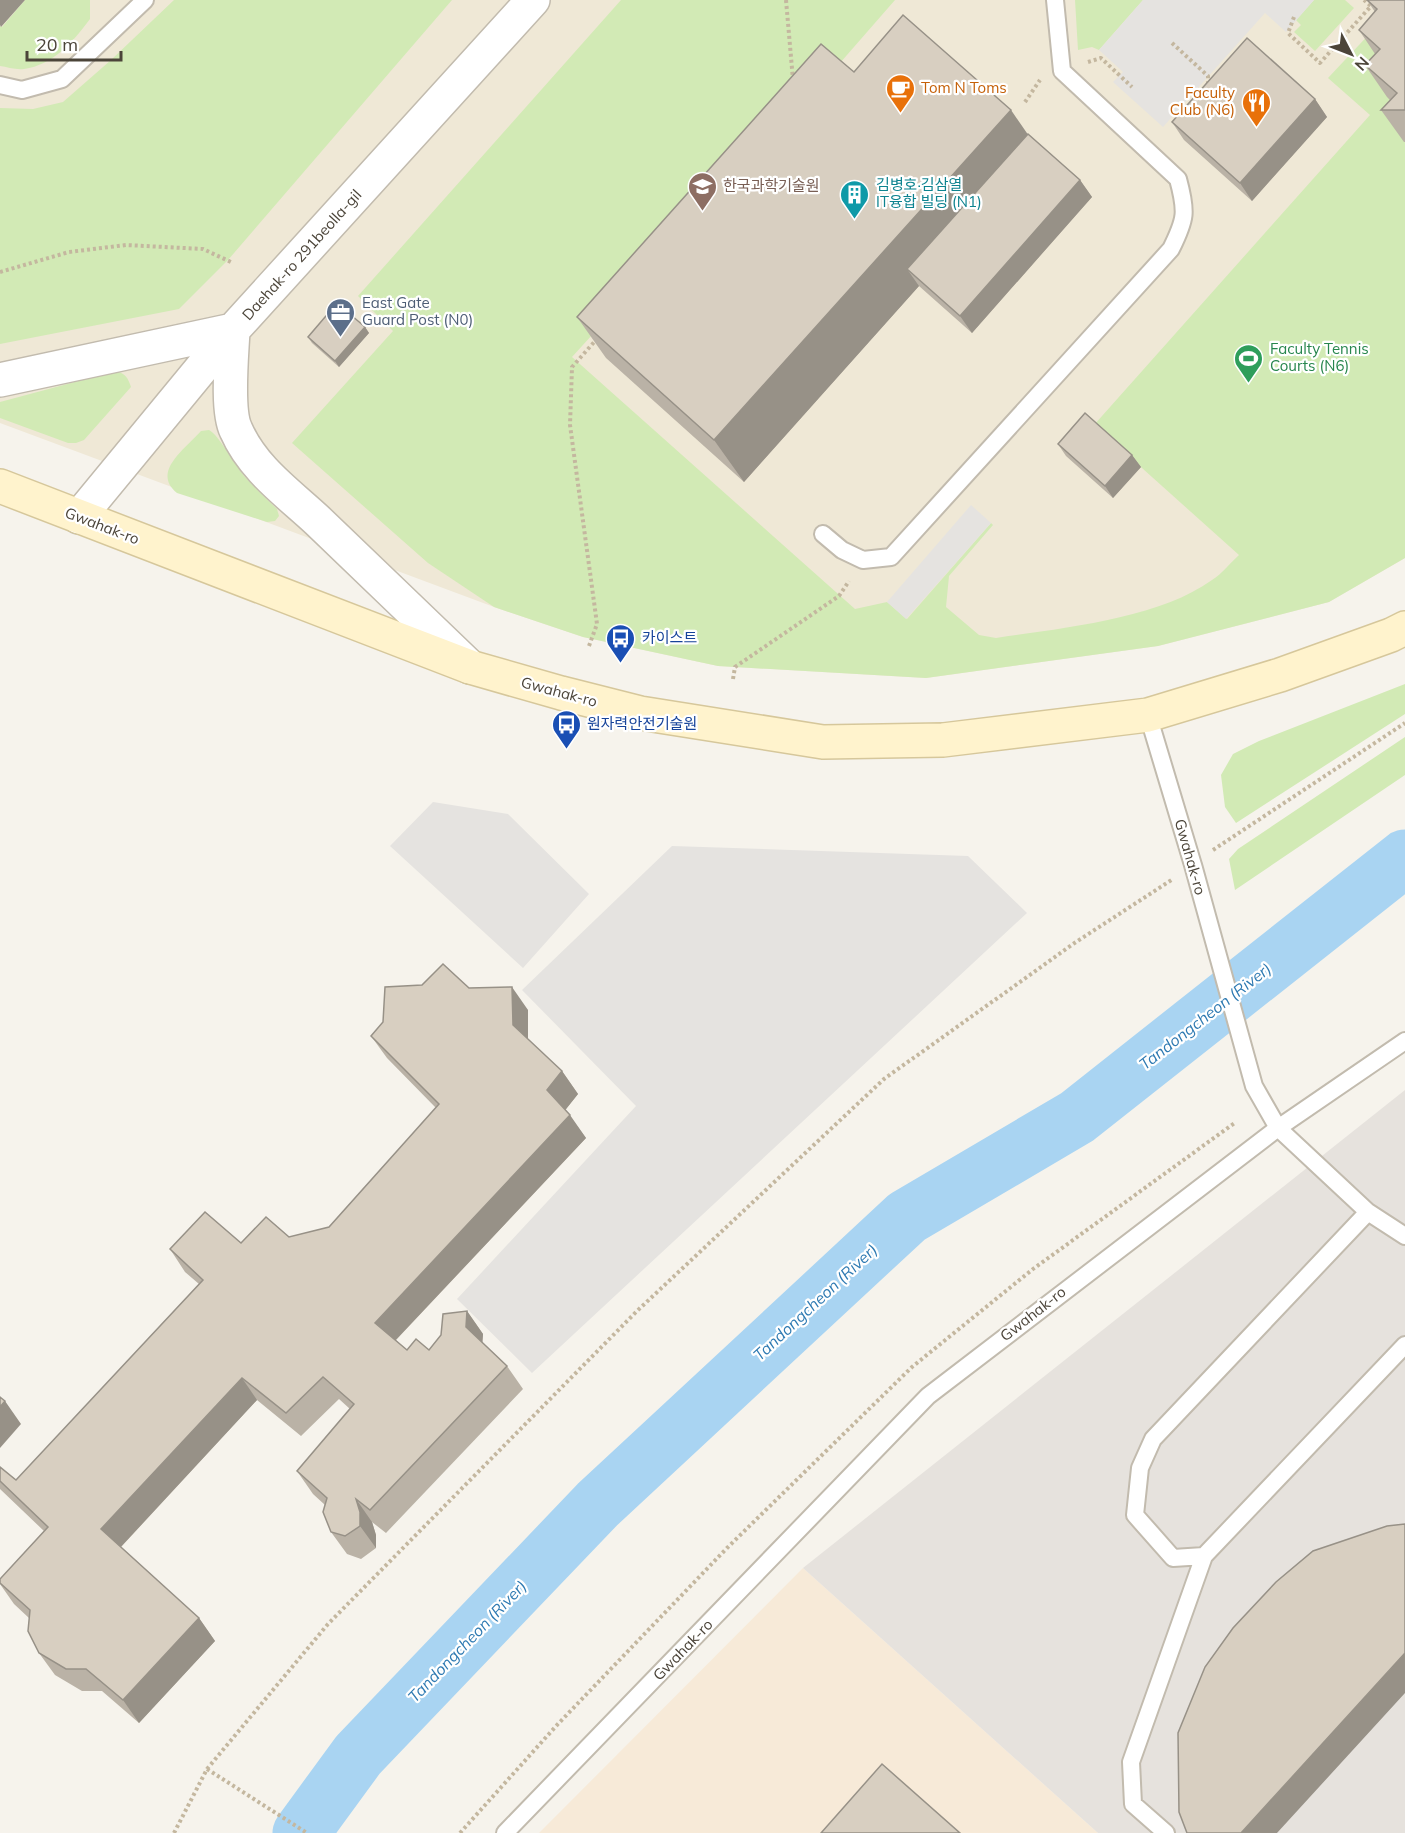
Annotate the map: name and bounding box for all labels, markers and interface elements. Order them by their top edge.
scale bar [27,24,122,62]
north arrow [1321,24,1381,84]
text: 20 m [36,33,78,56]
text: N [1351,53,1374,75]
cafe icon: Tom N Toms [884,72,916,114]
place label: Tom N Toms [921,78,1007,97]
place label: Faculty Club (N6) [1170,83,1235,119]
restaurant icon: Faculty Club (N6) [1240,86,1272,128]
school or university icon: 한국과학기술원 [686,170,718,212]
place label: 김병호·김삼열 IT융합 빌딩 (N1) [876,175,982,211]
place label: 한국과학기술원 [723,176,820,195]
building icon: 김병호·김삼열 IT융합 빌딩 (N1) [839,178,871,220]
street label: Daehak-ro 291beolla-gil [238,185,365,324]
place label: East Gate Guard Post (N0) [362,293,473,329]
office icon: East Gate Guard Post (N0) [325,296,357,338]
place label: Faculty Tennis Courts (N6) [1270,339,1369,375]
sports icon: Faculty Tennis Courts (N6) [1233,342,1265,384]
street label: Gwahak-ro [62,503,142,548]
bus stop icon: 카이스트 [605,622,637,664]
place label: 카이스트 [642,628,697,647]
street label: Gwahak-ro [519,672,599,711]
bus stop icon: 원자력안전기술원 [550,708,582,750]
place label: 원자력안전기술원 [587,714,697,733]
street label: Gwahak-ro [1171,817,1210,897]
water label: Tandongcheon (River) [1135,958,1275,1074]
water label: Tandongcheon (River) [749,1239,881,1365]
street label: Gwahak-ro [996,1282,1069,1345]
water label: Tandongcheon (River) [404,1576,530,1706]
street label: Gwahak-ro [649,1615,717,1684]

